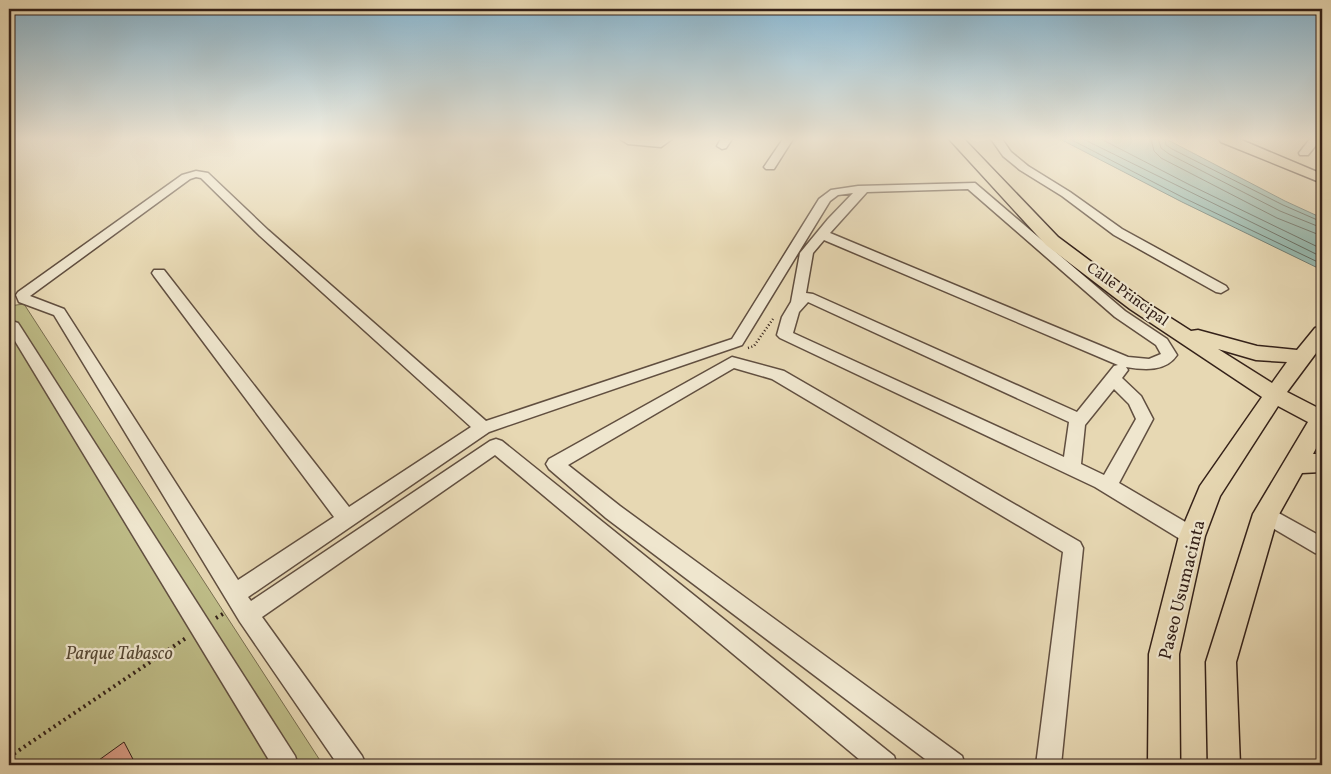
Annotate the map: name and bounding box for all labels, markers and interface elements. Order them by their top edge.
street label: Calle Principal [1082,258,1172,332]
street label: Paseo Usumacinta [1154,517,1212,663]
park label: Parque Tabasco [65,642,173,667]

